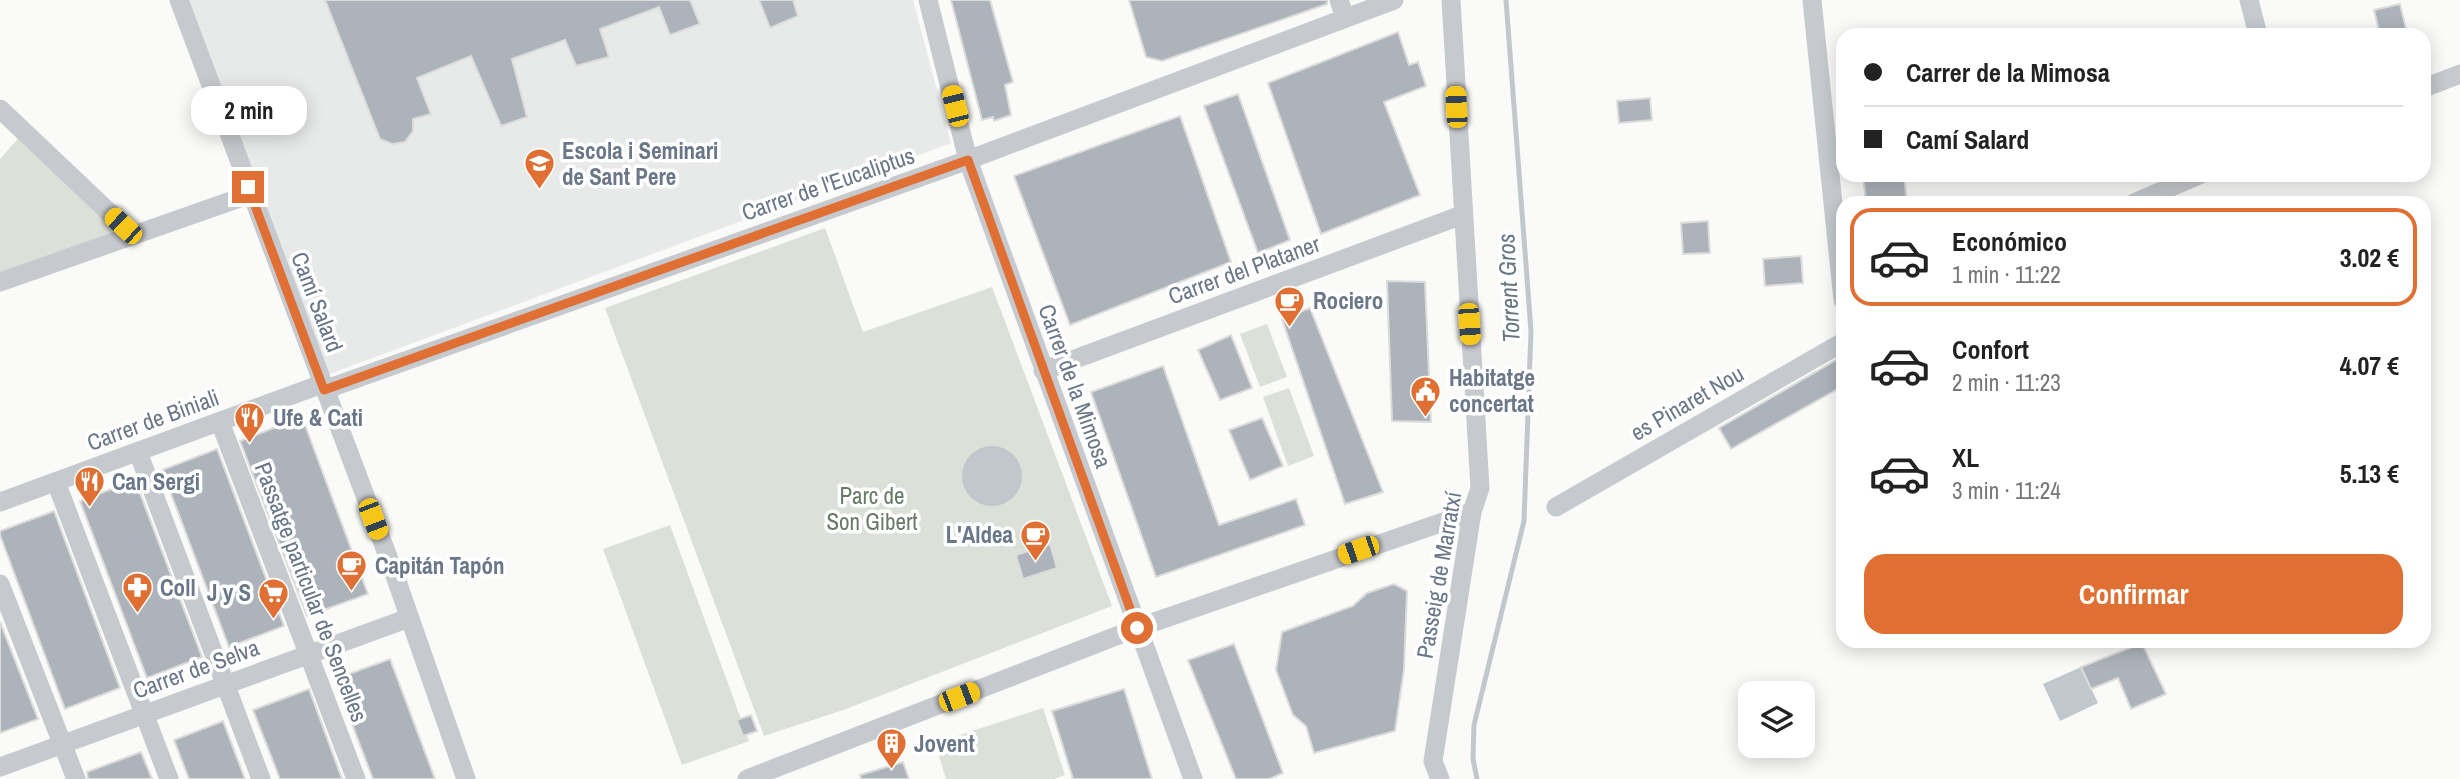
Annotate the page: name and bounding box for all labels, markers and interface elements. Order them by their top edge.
text: Carrer de la Mimosa [1906,55,2110,90]
car [940,83,971,129]
car [1445,85,1468,129]
callout: 2 min [190,86,306,134]
text: 2 min [224,95,274,126]
text: Camí Salard [1906,122,2029,157]
place label: Escola i Seminari de Sant Pere [562,135,718,192]
street label: Carrer de l'Eucaliptus [737,139,918,228]
school or university icon: Escola i Seminari de Sant Pere [522,147,556,191]
route end [232,171,264,203]
car [101,204,146,248]
text: Económico [1952,224,2067,259]
icon: car [1868,226,1931,289]
street label: Carrer del Plataner [1164,227,1325,311]
water label: Torrent Gros [1489,233,1527,343]
text: 3.02 € [2340,240,2399,275]
street label: Camí Salard [284,247,351,356]
text: 1 min · 11:22 [1952,259,2061,290]
cafe icon: Rociero [1273,284,1307,328]
place label: Rociero [1313,285,1383,316]
street label: Carrer de la Mimosa [1032,300,1120,472]
car [1458,302,1481,346]
text: Confort [1952,332,2029,367]
icon: car [1868,334,1931,397]
text: 4.07 € [2340,348,2399,383]
street label: es Pinaret Nou [1625,358,1749,447]
place label: Habitatge concertat [1449,362,1535,419]
text: 2 min · 11:23 [1952,367,2061,398]
public building icon: Habitatge concertat [1409,374,1443,418]
street label: Carrer de Biniali [83,381,223,458]
restaurant icon: Ufe & Cati [233,401,267,445]
place label: Ufe & Cati [273,402,363,433]
text: XL [1952,440,1979,475]
icon: car [1868,442,1931,505]
text: 5.13 € [2340,456,2399,491]
street label: Passatge particular de Sencelles [248,458,375,726]
restaurant icon: Can Sergi [72,465,106,509]
place label: Can Sergi [112,466,200,497]
text: 3 min · 11:24 [1952,475,2061,506]
park label: Parc de Son Gibert [826,480,918,537]
street label: Passeig de Marratxí [1409,488,1469,661]
car [356,496,391,542]
cafe icon: L'Aldea [1019,518,1053,562]
place label: L'Aldea [946,519,1014,550]
car [1335,533,1382,567]
cafe icon: Capitán Tapón [335,549,369,593]
place label: Capitán Tapón [375,550,505,581]
button: Confirmar [1864,554,2403,634]
pharmacy icon: Coll [120,571,154,615]
place label: Coll [160,572,196,603]
supermarket icon: J y S [257,576,291,620]
place label: J y S [207,577,251,608]
route start [1121,612,1153,644]
street label: Carrer de Selva [128,631,264,706]
car [936,680,983,714]
map controls [1738,681,1815,758]
button: layers [1738,681,1815,758]
building icon: Jovent [874,727,908,771]
place label: Jovent [914,728,975,759]

